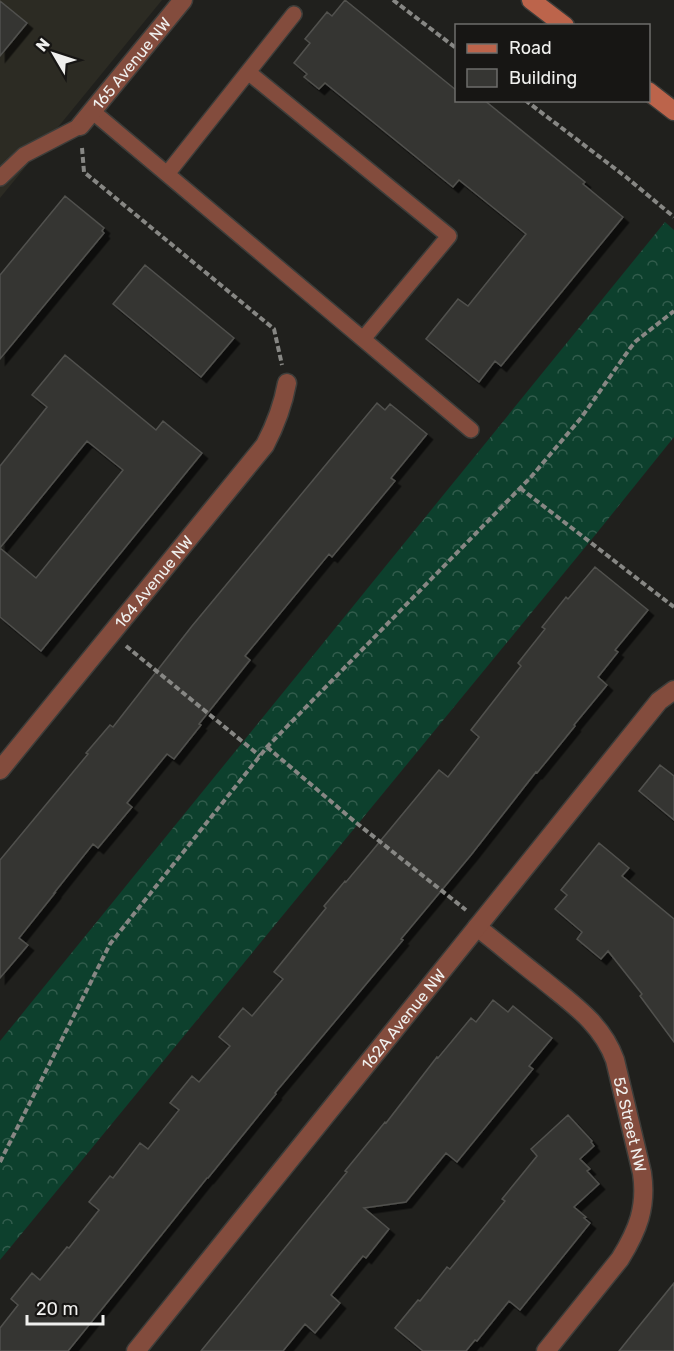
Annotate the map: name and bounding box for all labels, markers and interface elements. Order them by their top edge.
street label: 165 Avenue NW [88,13,175,113]
north arrow [24,24,84,84]
legend [455,24,650,102]
text: N [32,34,54,55]
text: Road [509,37,552,59]
text: Building [509,67,577,89]
street label: 164 Avenue NW [110,531,197,632]
street label: 162A Avenue NW [357,965,449,1073]
street label: 52 Street NW [610,1075,651,1174]
scale bar [27,1288,104,1326]
text: 20 m [36,1298,78,1320]

